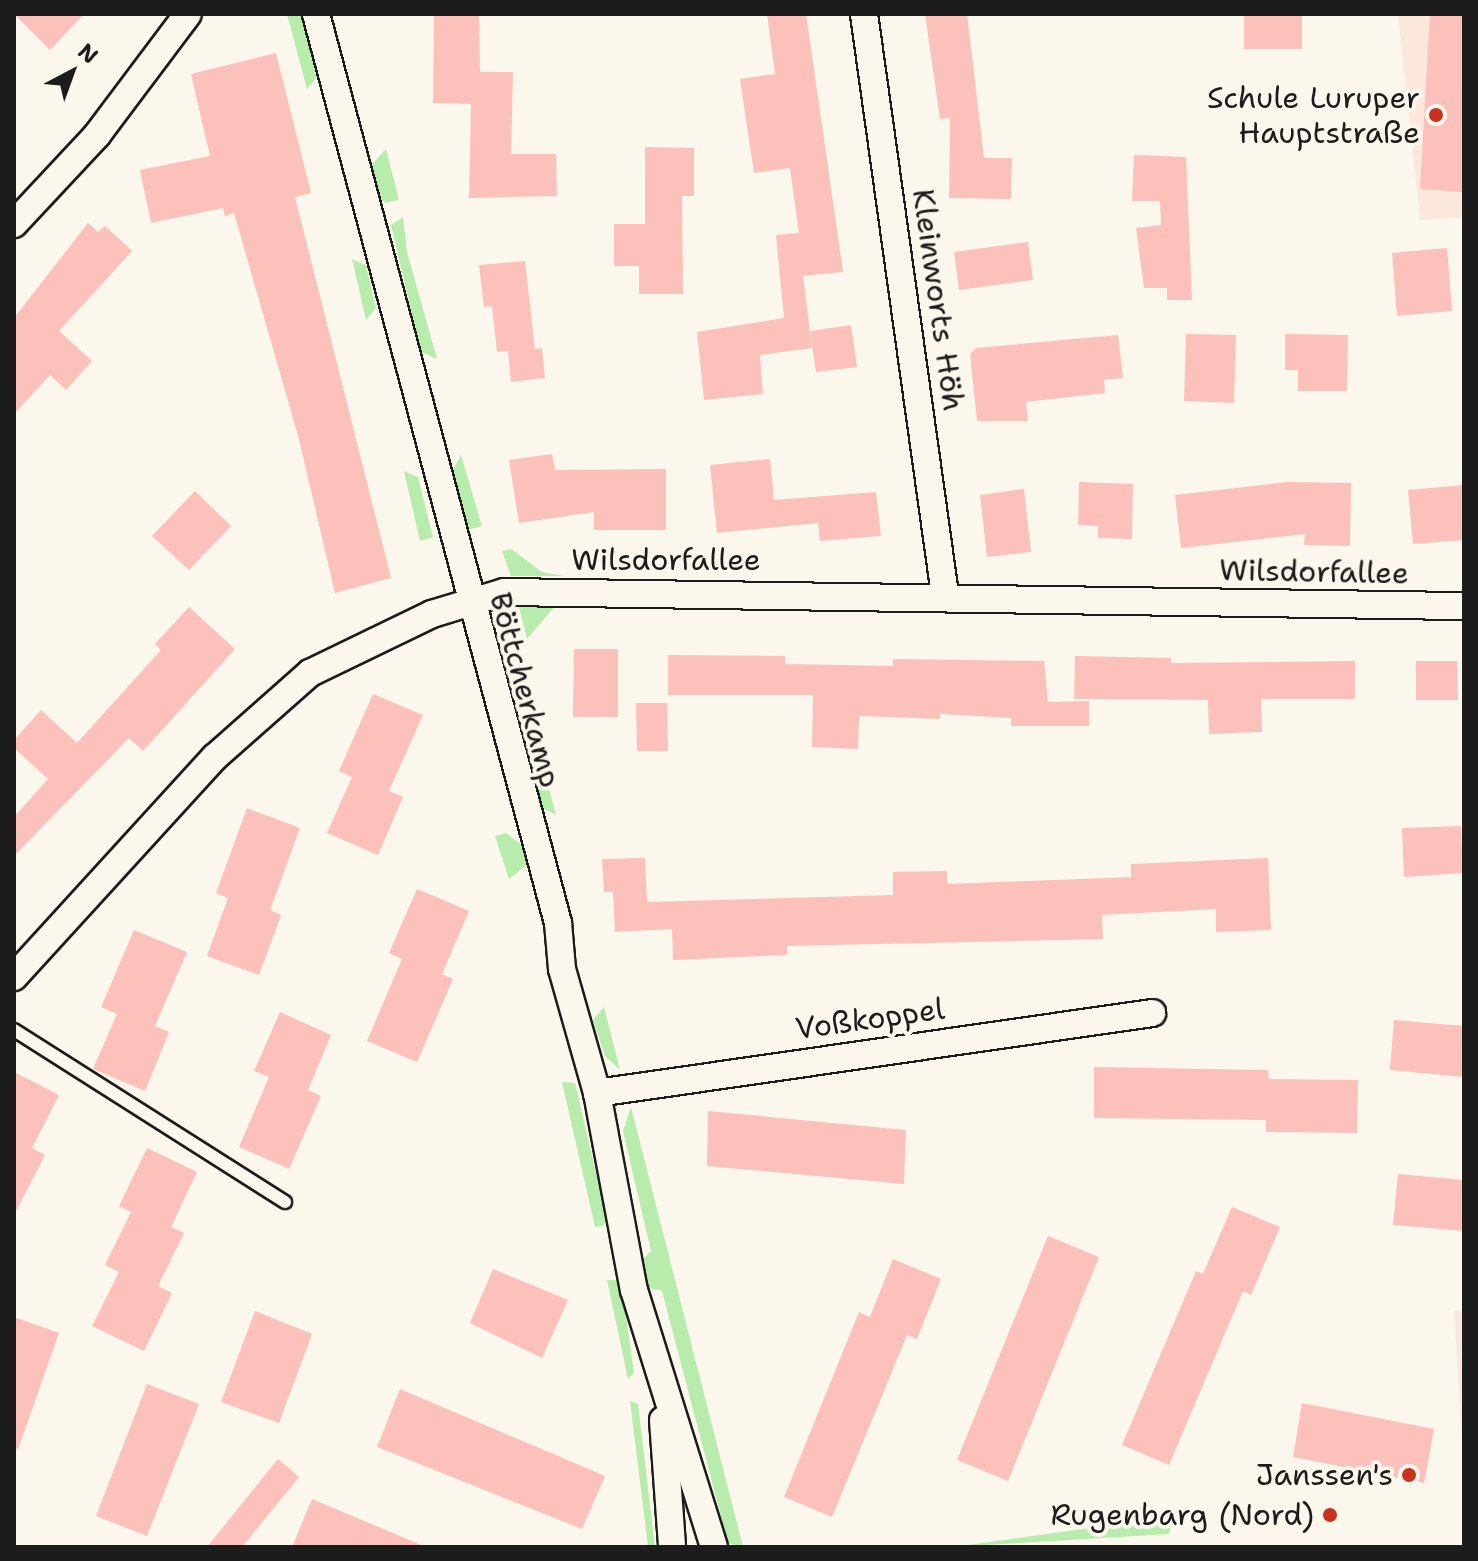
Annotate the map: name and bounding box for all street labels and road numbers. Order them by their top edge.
street label: Kleinworts Höh [905,187,971,413]
street label: Wilsdorfallee [571,542,761,578]
street label: Wilsdorfallee [1219,552,1409,592]
street label: Böttcherkamp [482,589,568,791]
street label: Voßkoppel [793,991,947,1047]

